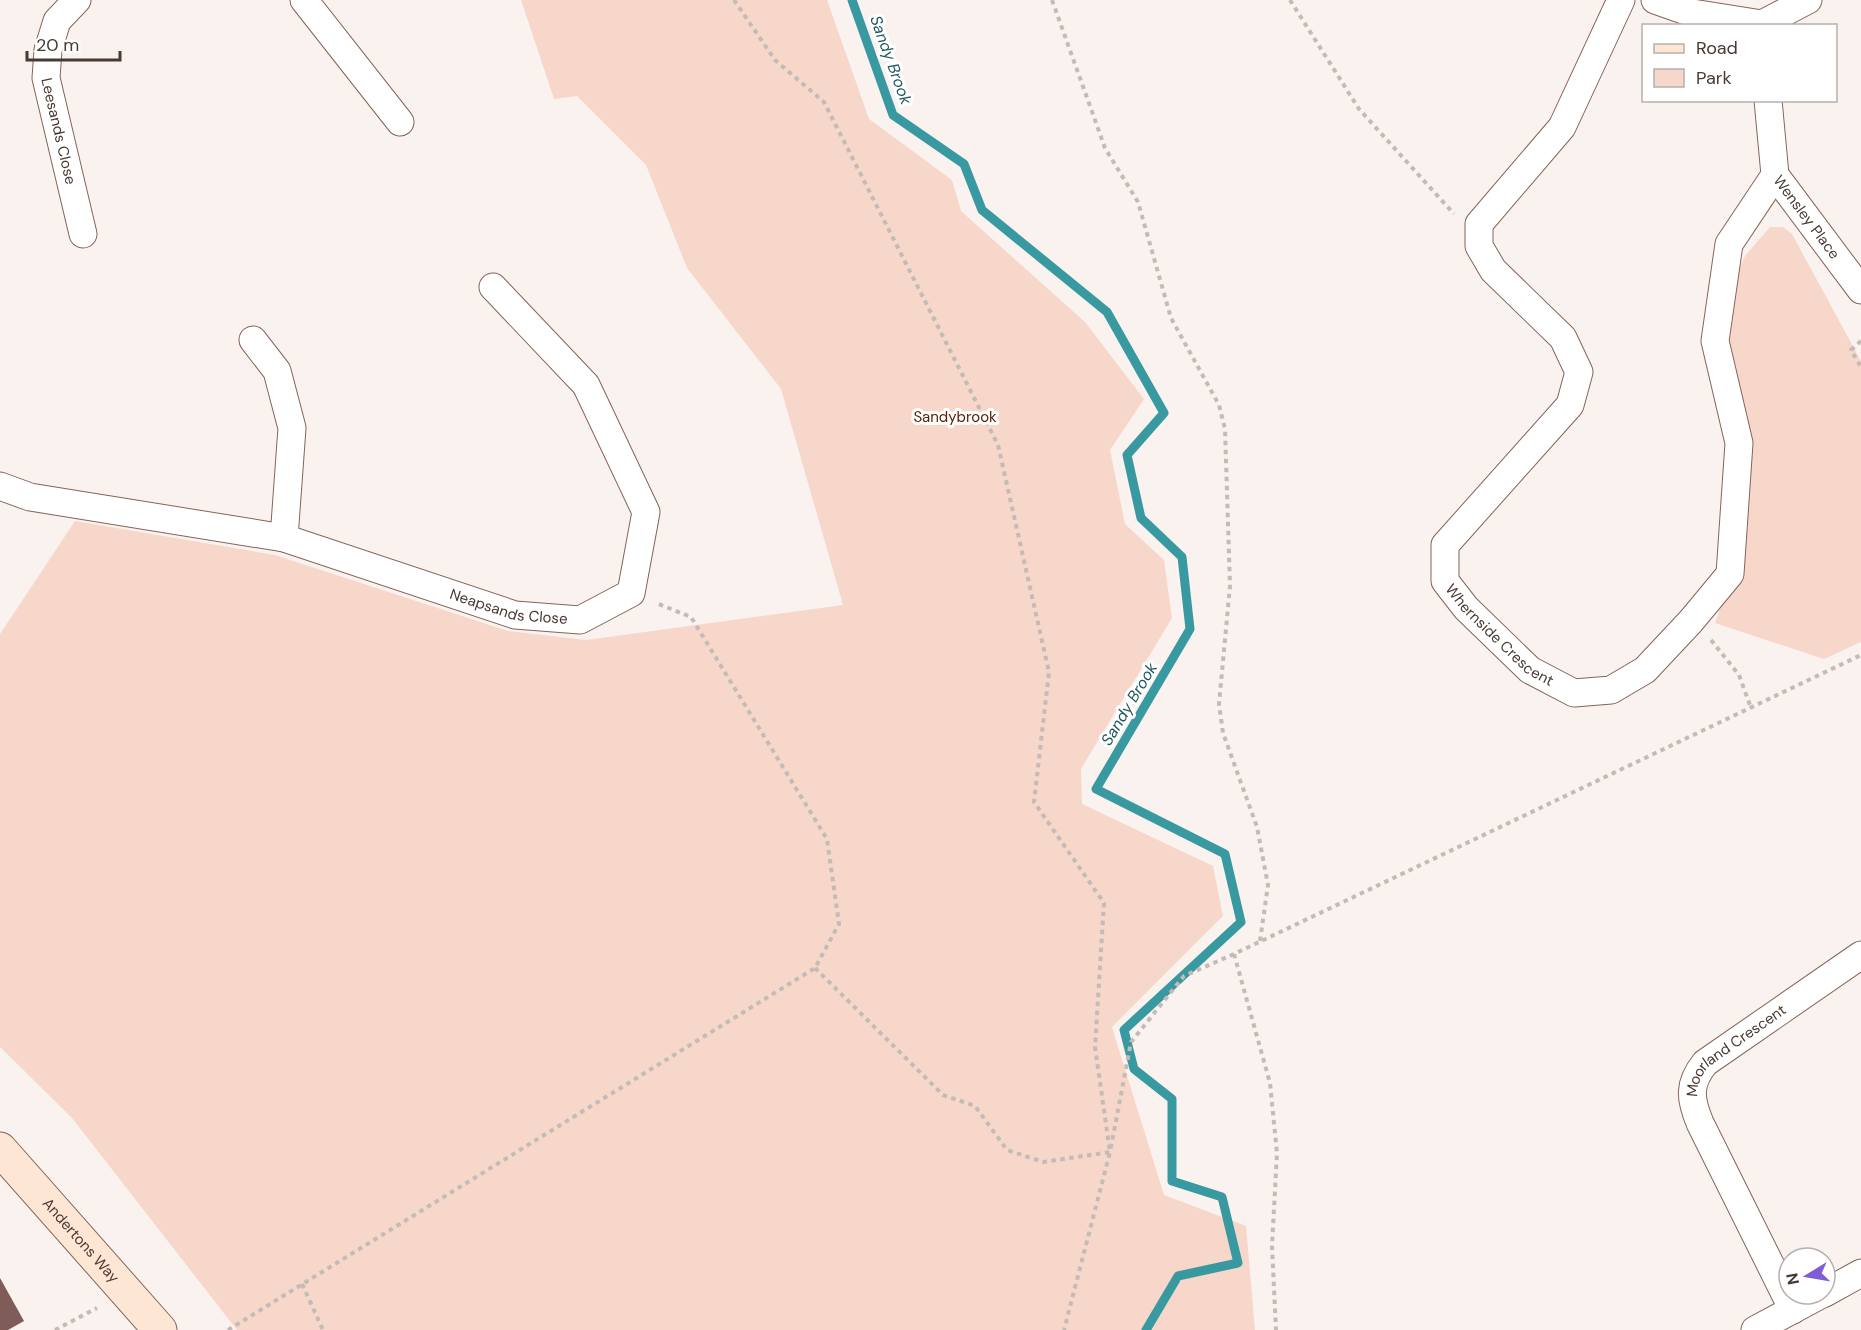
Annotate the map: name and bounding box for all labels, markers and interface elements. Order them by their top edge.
water label: Sandy Brook [865,13,917,108]
scale bar [27,24,120,62]
legend [1642,24,1837,102]
text: 20 m [36,33,79,57]
text: Road [1696,36,1738,60]
text: Park [1696,66,1732,90]
street label: Leesands Close [36,76,81,186]
street label: Wensley Place [1769,171,1844,263]
park label: Sandybrook [913,407,997,427]
street label: Whernside Crescent [1441,580,1557,691]
street label: Neapsands Close [447,584,568,629]
water label: Sandy Brook [1096,658,1162,749]
street label: Moorland Crescent [1682,1000,1790,1097]
street label: Andertons Way [38,1194,124,1288]
north arrow [1777,1246,1837,1306]
text: N [1781,1271,1804,1286]

